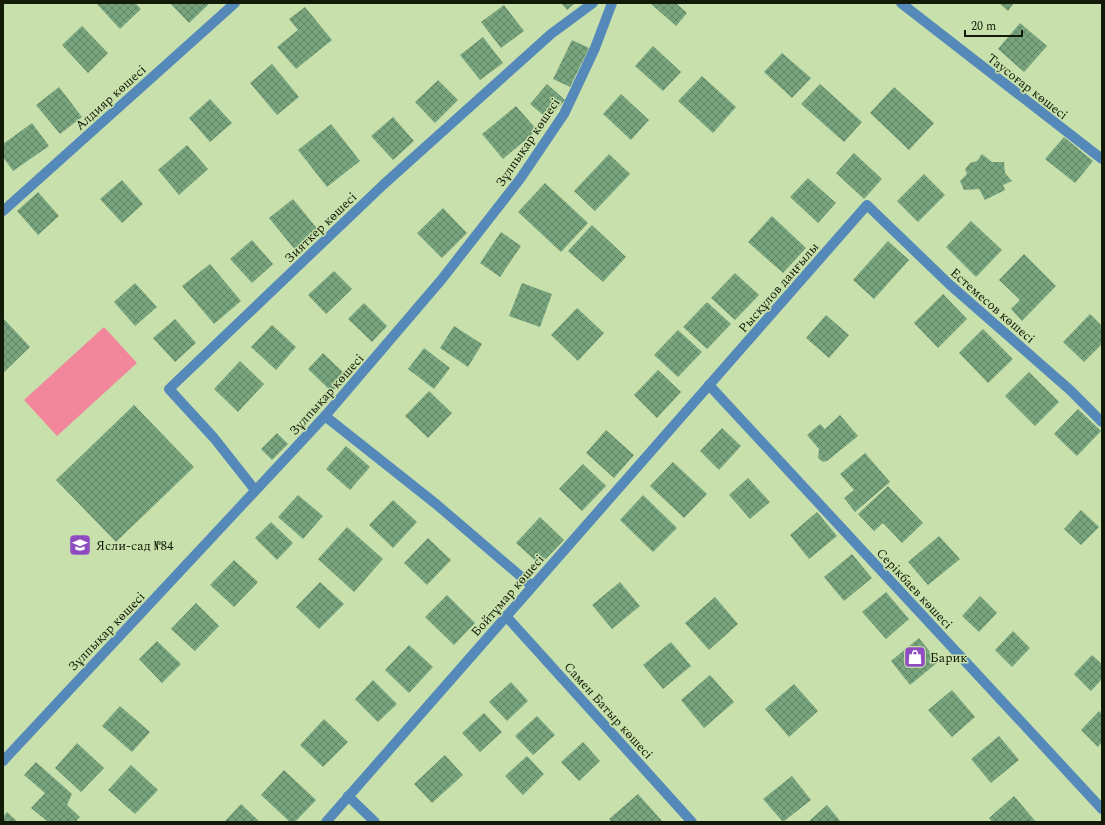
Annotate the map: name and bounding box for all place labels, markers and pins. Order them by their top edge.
school or university icon: Ясли-сад №84 [67,532,93,558]
place label: Ясли-сад №84 [96,536,174,556]
shop icon: Барик [902,644,928,670]
place label: Барик [930,648,968,668]

